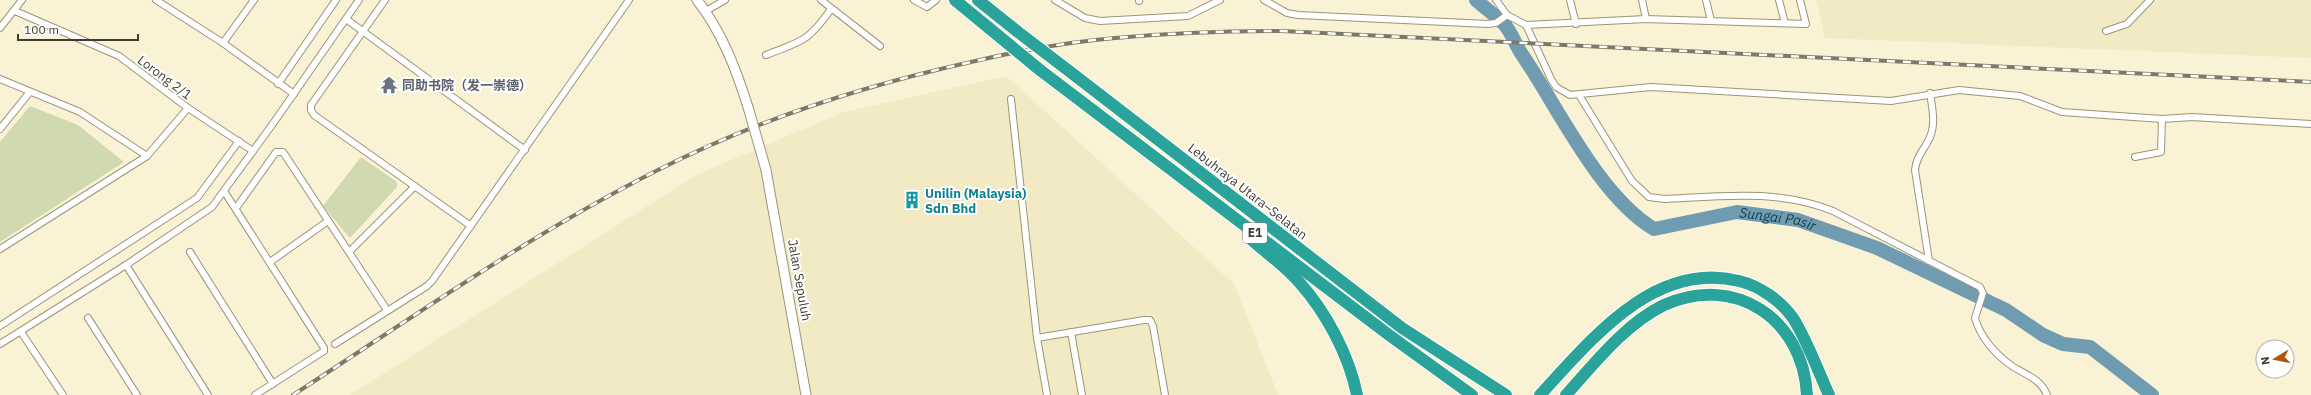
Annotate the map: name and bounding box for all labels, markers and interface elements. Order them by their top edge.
scale bar [18,16,138,42]
text: 100 m [24,22,59,37]
street label: Lorong 2/1 [134,51,195,103]
temple icon: 同助书院（发一崇德） [379,75,399,95]
place label: 同助书院（发一崇德） [402,77,532,94]
street label: Lebuhraya Utara–Selatan [1184,139,1311,243]
place label: Unilin (Malaysia) Sdn Bhd [925,185,1027,217]
building icon: Unilin (Malaysia) Sdn Bhd [902,190,922,210]
water label: Sungai Pasir [1738,203,1819,235]
road number: E1 [1243,223,1267,243]
street label: Jalan Sepuluh [784,238,815,322]
north arrow [2255,339,2295,379]
text: N [2258,356,2273,366]

